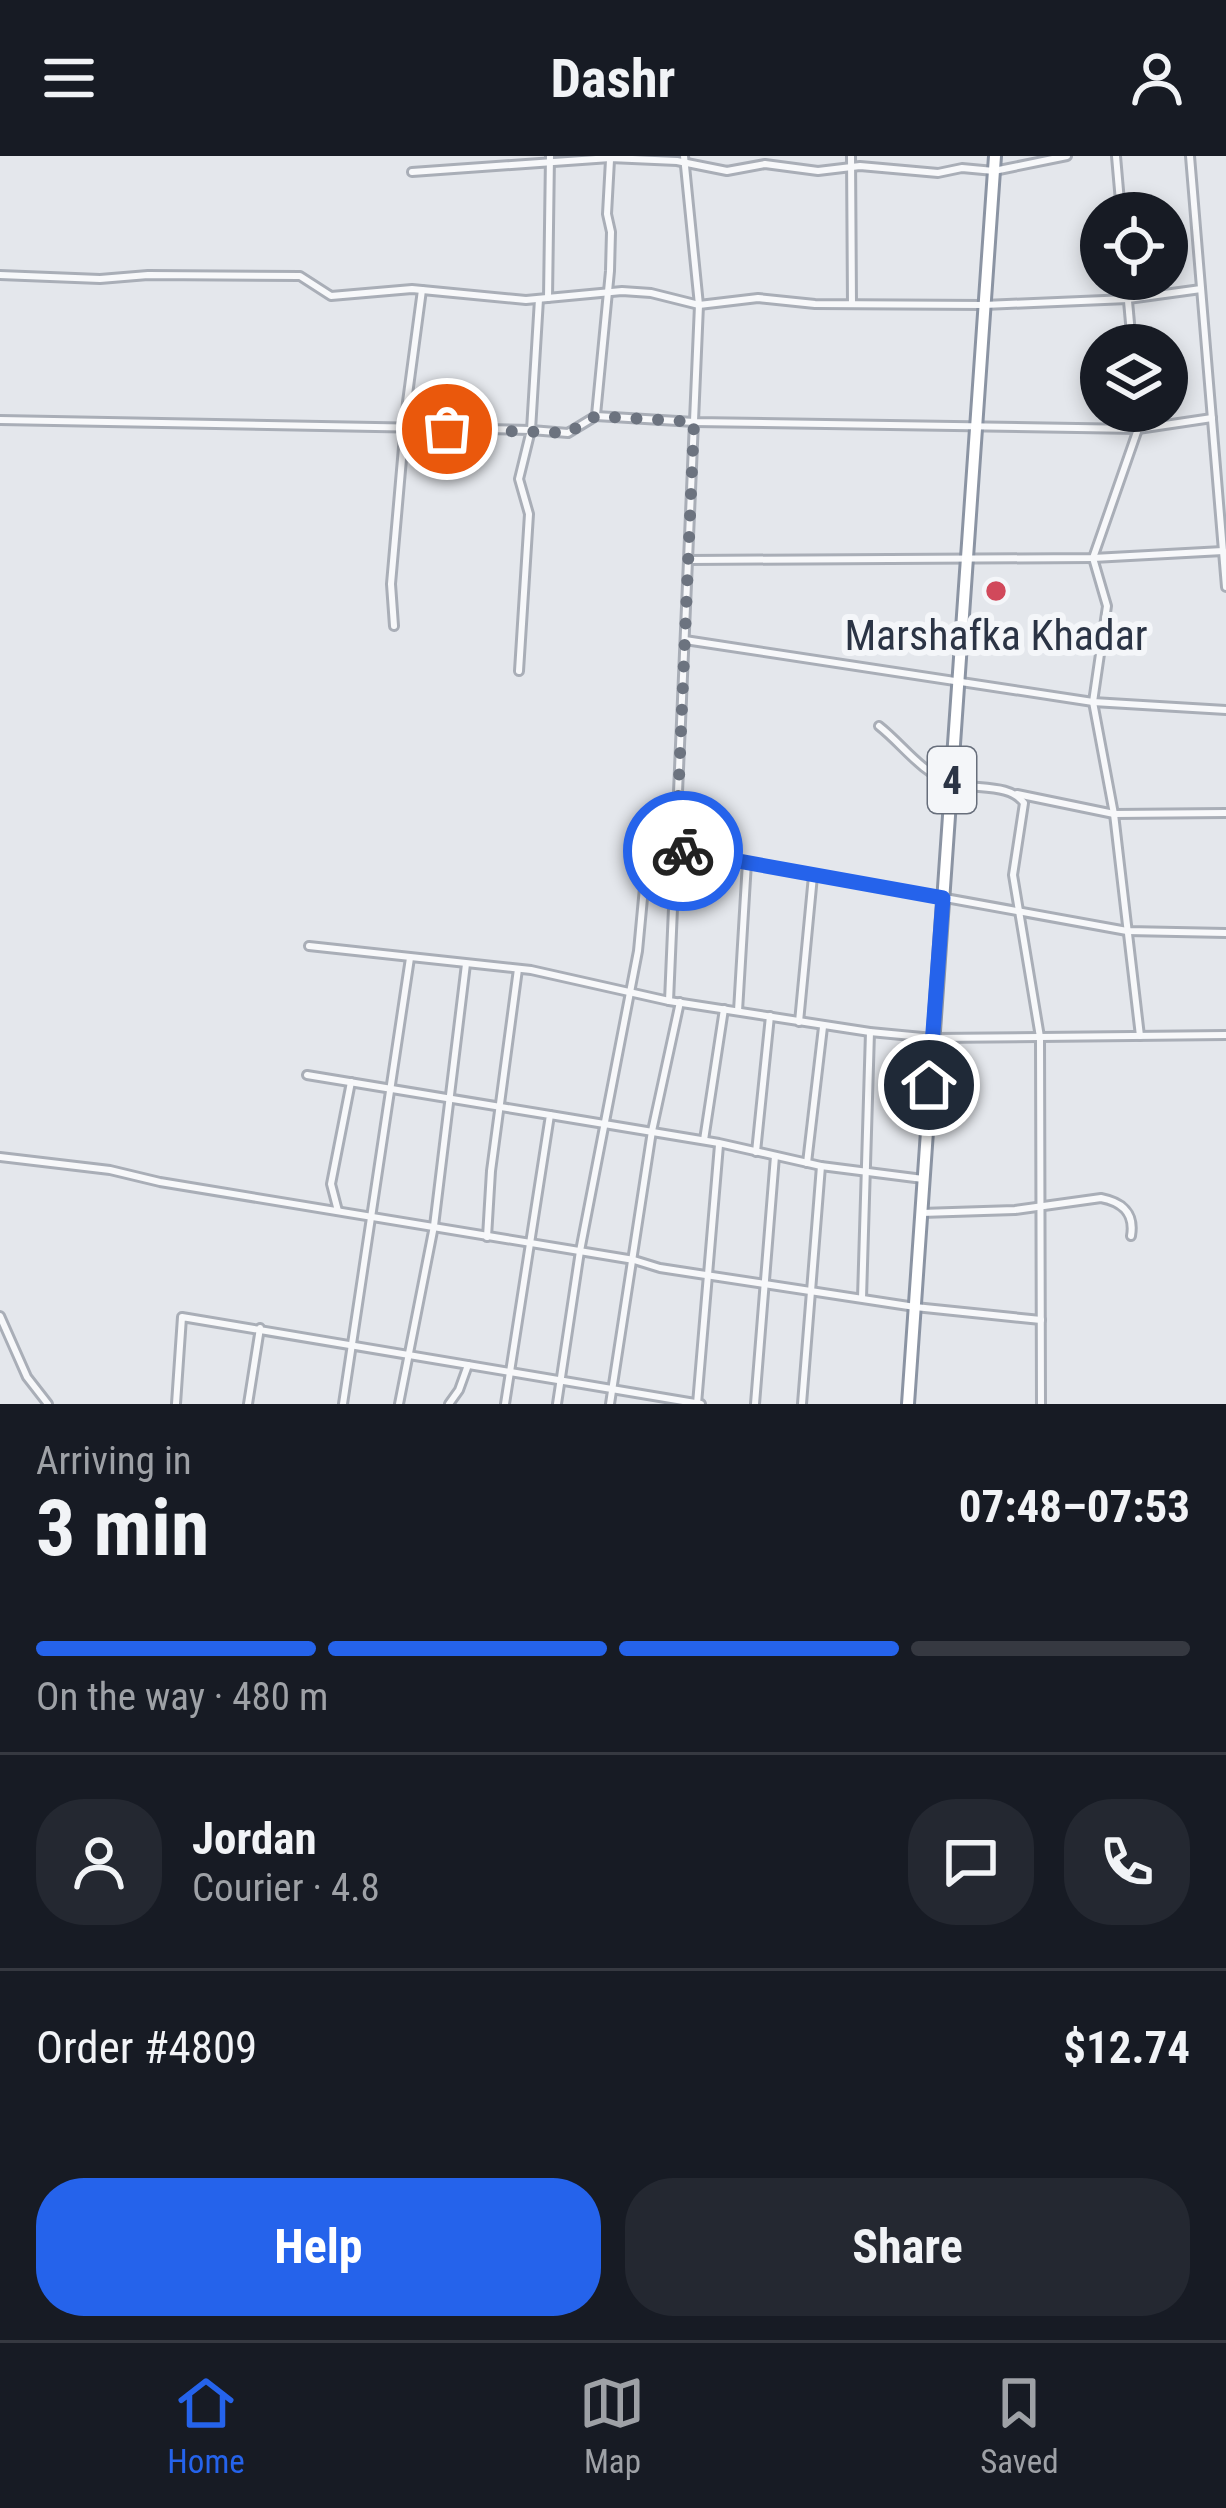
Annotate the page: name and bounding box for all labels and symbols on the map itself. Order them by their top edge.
pin [396,378,498,480]
marker: Marshafka Khadar [983,578,1009,604]
place label: Marshafka Khadar [844,611,1148,660]
road number: 4 [928,747,976,813]
courier [623,791,743,911]
pin [878,1034,980,1136]

